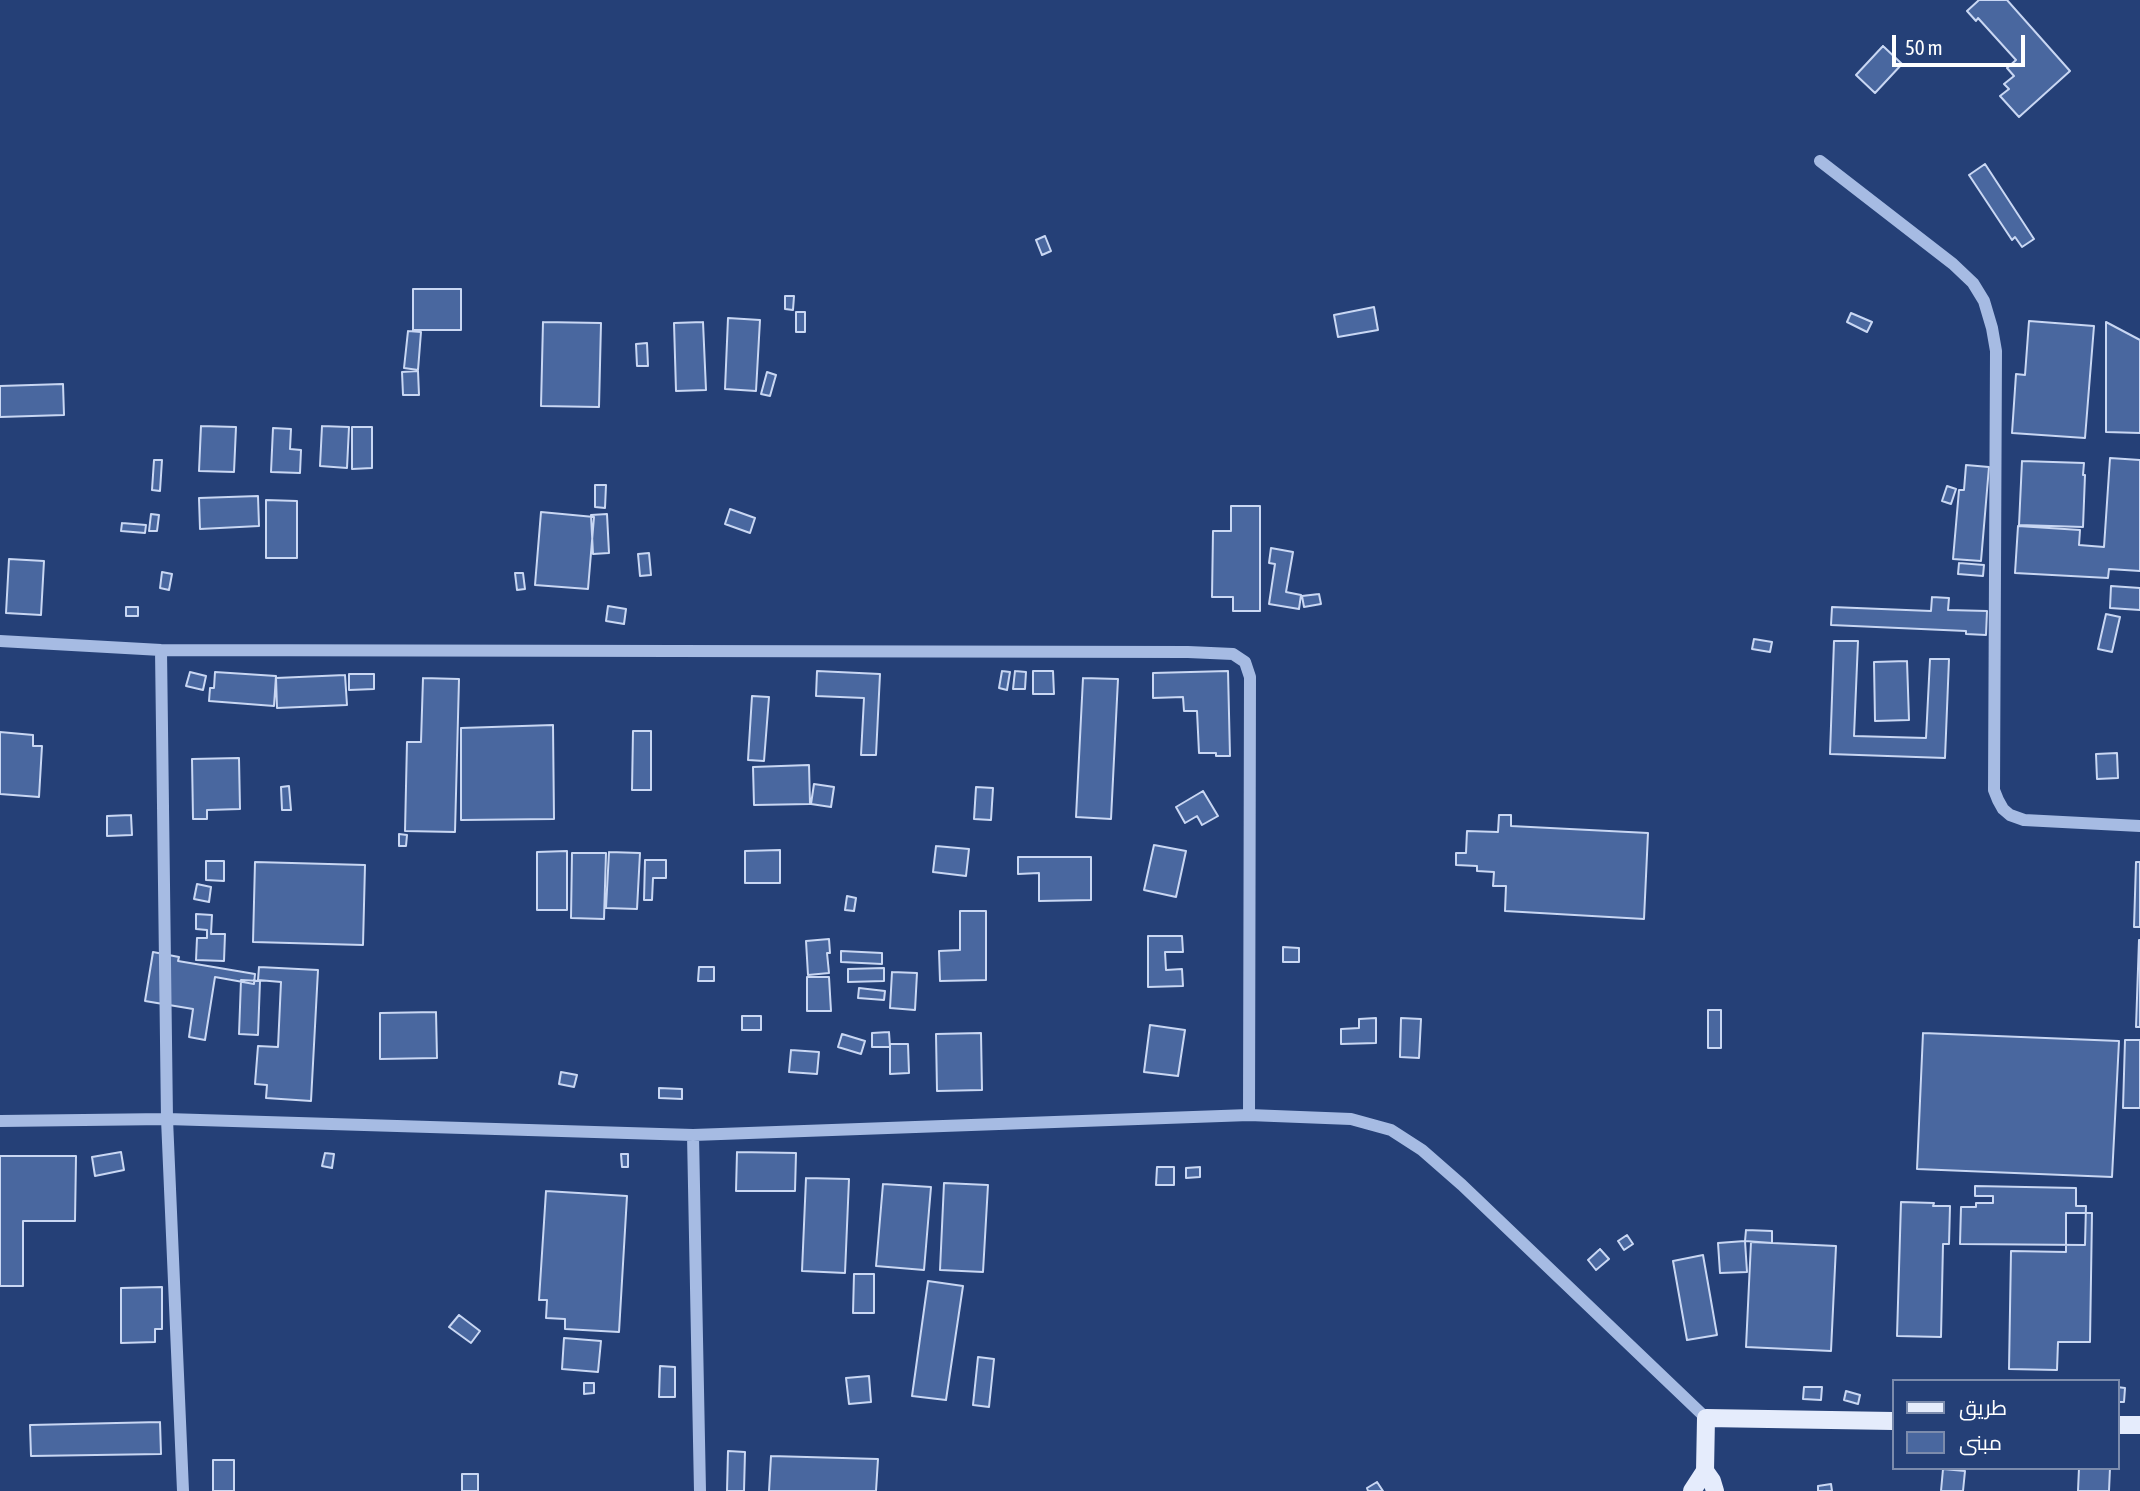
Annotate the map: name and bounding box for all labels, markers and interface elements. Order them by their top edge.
scale bar [1895,21,2028,65]
text: 50 m [1905,35,1943,59]
legend [1892,1379,2119,1470]
text: طريق [1959,1395,2007,1419]
text: مبنى [1959,1430,2002,1454]

